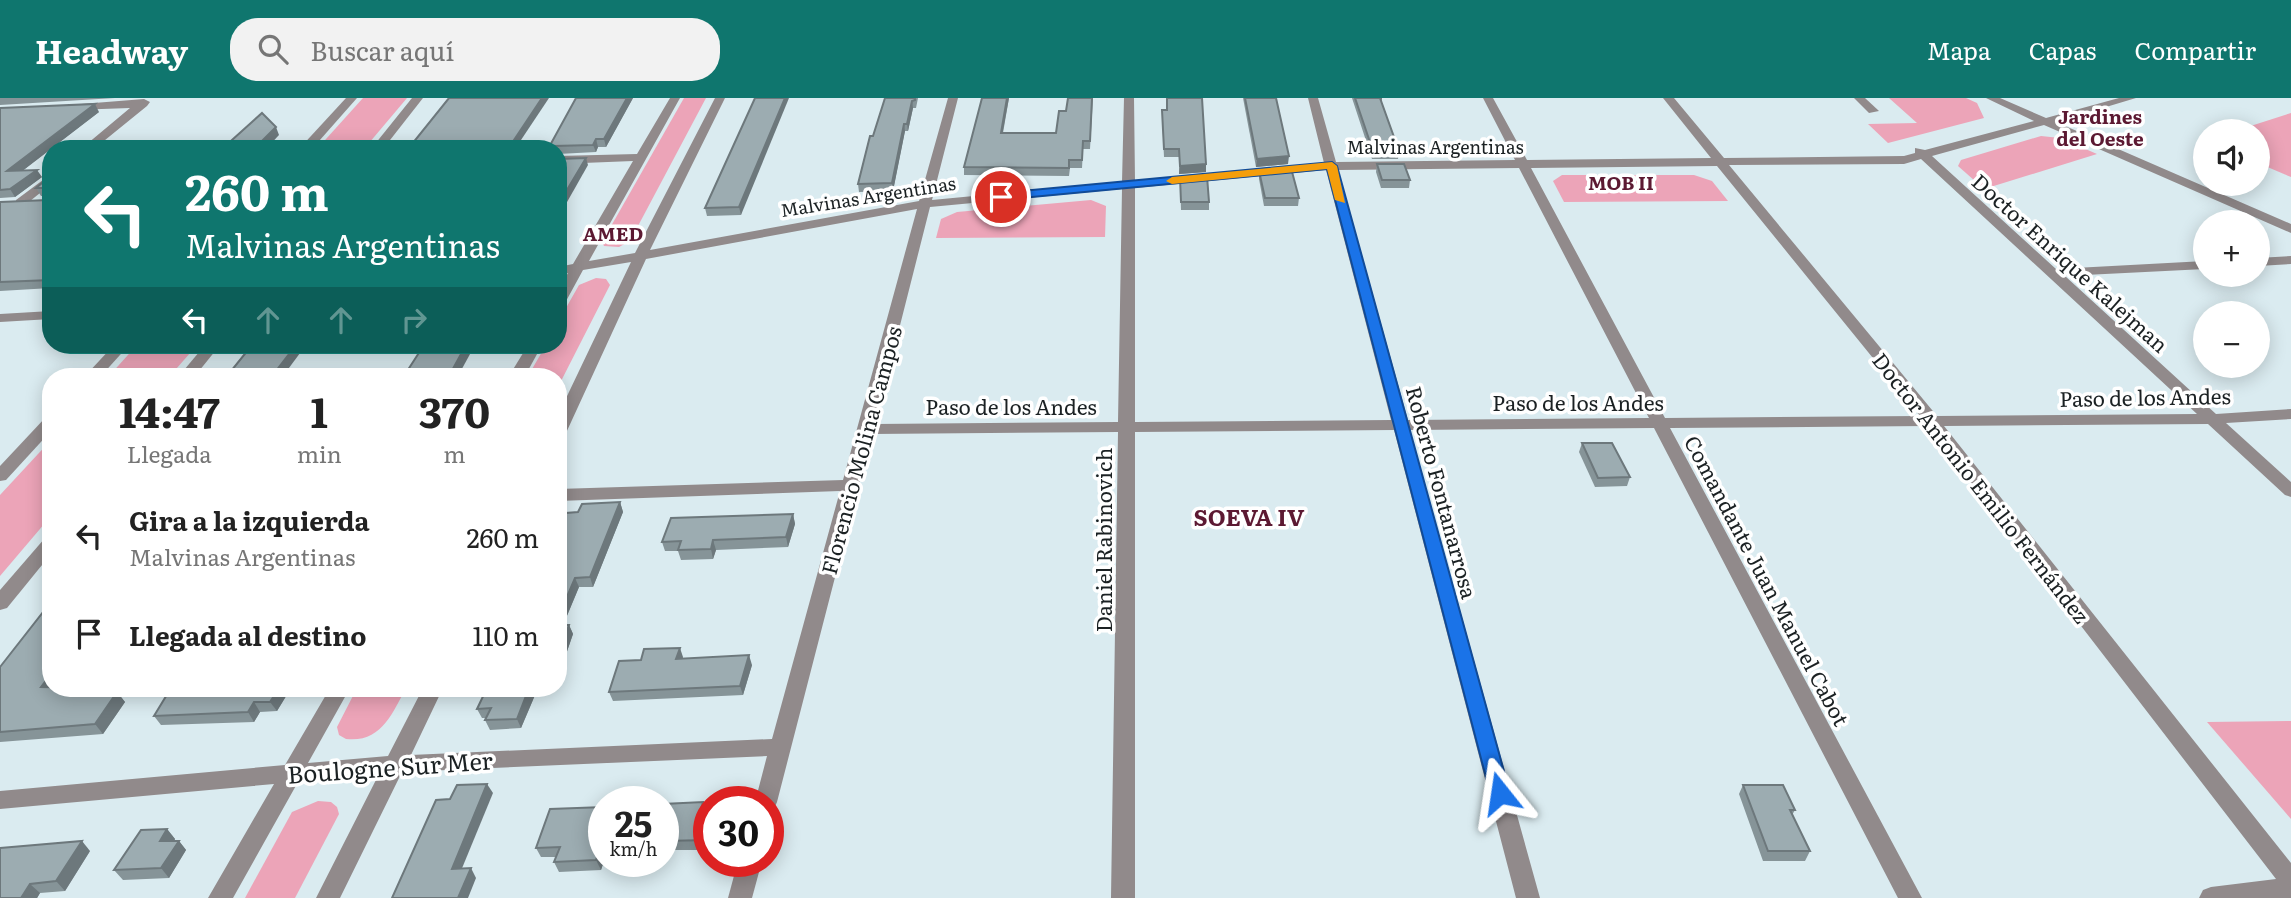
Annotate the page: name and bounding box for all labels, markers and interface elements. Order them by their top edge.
search box [230,18,720,81]
text: Headway [35,25,188,74]
icon: search [254,30,292,68]
text: Buscar aquí [310,30,454,69]
text: Mapa [1927,32,1991,67]
text: Capas [2029,32,2096,67]
text: Compartir [2134,32,2256,67]
district label: Jardines del Oeste [2056,102,2144,152]
map controls [2193,119,2270,378]
button: sound [2193,119,2270,196]
street label: Malvinas Argentinas [1346,133,1524,160]
text: 260 m [185,153,329,226]
street label: Doctor Enrique Kalejman [1966,165,2176,359]
pin [971,167,1031,227]
icon: left [70,168,161,259]
district label: MOB II [1588,168,1654,196]
street label: Malvinas Argentinas [778,169,958,223]
icon: arrive [982,178,1020,216]
button: + [2193,210,2270,287]
district label: AMED [583,219,643,247]
text: Malvinas Argentinas [185,220,500,268]
icon: left [176,301,214,339]
icon: ahead [249,301,287,339]
icon: ahead [322,301,360,339]
icon: right [395,301,433,339]
button: − [2193,301,2270,378]
street label: Florencio Molina Campos [812,322,908,578]
street label: Doctor Antonio Emilio Fernández [1866,345,2098,629]
text: 14:47 [119,379,220,441]
text: 1 [311,379,328,441]
text: 370 [419,379,490,441]
street label: Paso de los Andes [2059,379,2231,413]
street label: Roberto Fontanarrosa [1400,382,1486,602]
street label: Paso de los Andes [1492,386,1664,417]
street label: Paso de los Andes [925,390,1097,421]
street label: Comandante Juan Manuel Cabot [1678,429,1858,731]
text: Llegada [127,436,212,470]
text: min [297,436,342,470]
text: m [443,436,466,470]
street label: Daniel Rabinovich [1087,448,1118,632]
district label: SOEVA IV [1194,499,1305,533]
text: Gira a la izquierda [129,500,370,539]
icon: left [70,517,108,555]
text: 260 m [466,517,539,556]
text: Malvinas Argentinas [129,539,355,573]
icon: arrive [70,615,108,653]
text: Llegada al destino [129,615,366,654]
text: 110 m [472,615,539,654]
street label: Boulogne Sur Mer [286,741,495,791]
position arrow [1463,756,1537,830]
speed limit sign: 30 [693,786,784,877]
text: 25 [615,796,652,848]
text: km/h [610,835,657,862]

